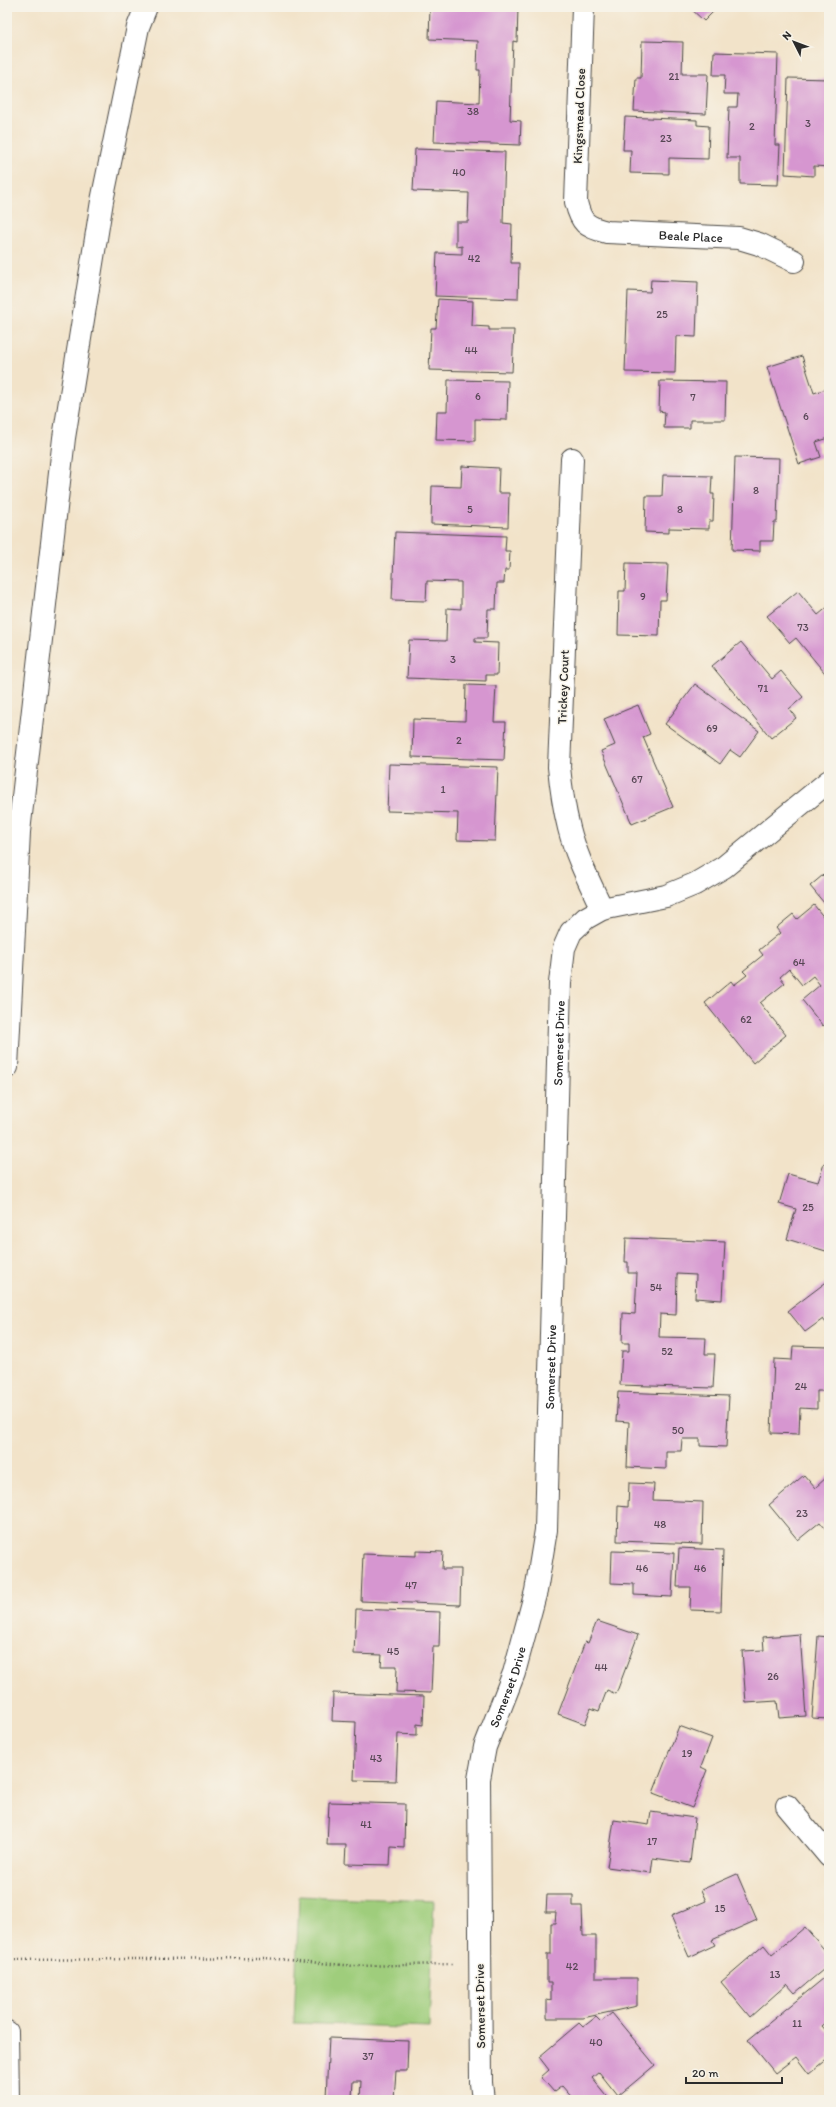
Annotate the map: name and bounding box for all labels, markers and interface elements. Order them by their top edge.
north arrow [774,22,814,62]
text: N [780,29,794,43]
street label: Kingsmead Close [570,68,588,164]
house number: 21 [669,70,679,83]
house number: 38 [467,105,479,118]
house number: 3 [805,117,811,130]
house number: 2 [749,120,755,133]
house number: 23 [660,132,672,145]
house number: 40 [452,166,466,179]
street label: Beale Place [659,227,723,245]
house number: 42 [468,252,480,265]
house number: 25 [656,308,668,321]
house number: 44 [464,344,478,357]
house number: 6 [475,390,481,403]
house number: 7 [690,391,696,404]
house number: 6 [803,410,809,423]
house number: 8 [753,484,759,497]
house number: 5 [467,503,473,516]
house number: 8 [677,503,683,516]
house number: 9 [640,590,646,603]
house number: 73 [797,621,809,634]
street label: Trickey Court [554,649,572,725]
house number: 3 [450,653,456,666]
house number: 71 [758,682,768,695]
house number: 69 [706,722,718,735]
house number: 2 [456,734,462,747]
house number: 67 [631,773,643,786]
house number: 1 [440,783,446,796]
house number: 64 [793,956,806,969]
street label: Somerset Drive [550,1000,567,1086]
house number: 62 [740,1013,752,1026]
house number: 25 [802,1201,814,1214]
house number: 54 [650,1281,663,1294]
street label: Somerset Drive [542,1324,559,1410]
house number: 52 [661,1345,673,1358]
house number: 24 [795,1380,808,1393]
house number: 50 [672,1424,684,1437]
house number: 23 [796,1507,808,1520]
house number: 48 [654,1518,666,1531]
house number: 46 [636,1562,648,1575]
house number: 46 [694,1562,706,1575]
house number: 47 [405,1579,418,1592]
house number: 45 [387,1645,399,1658]
street label: Somerset Drive [486,1645,528,1729]
house number: 44 [594,1661,608,1674]
house number: 26 [767,1670,779,1683]
house number: 19 [682,1747,693,1760]
house number: 43 [370,1752,382,1765]
house number: 41 [360,1818,372,1831]
house number: 17 [647,1835,658,1848]
house number: 15 [715,1902,726,1915]
house number: 42 [566,1960,578,1973]
street label: Somerset Drive [472,1963,488,2049]
house number: 13 [769,1968,781,1981]
house number: 11 [792,2017,802,2030]
house number: 40 [589,2036,603,2049]
house number: 37 [362,2050,374,2063]
scale bar [686,2059,782,2085]
text: 20 m [692,2066,719,2080]

